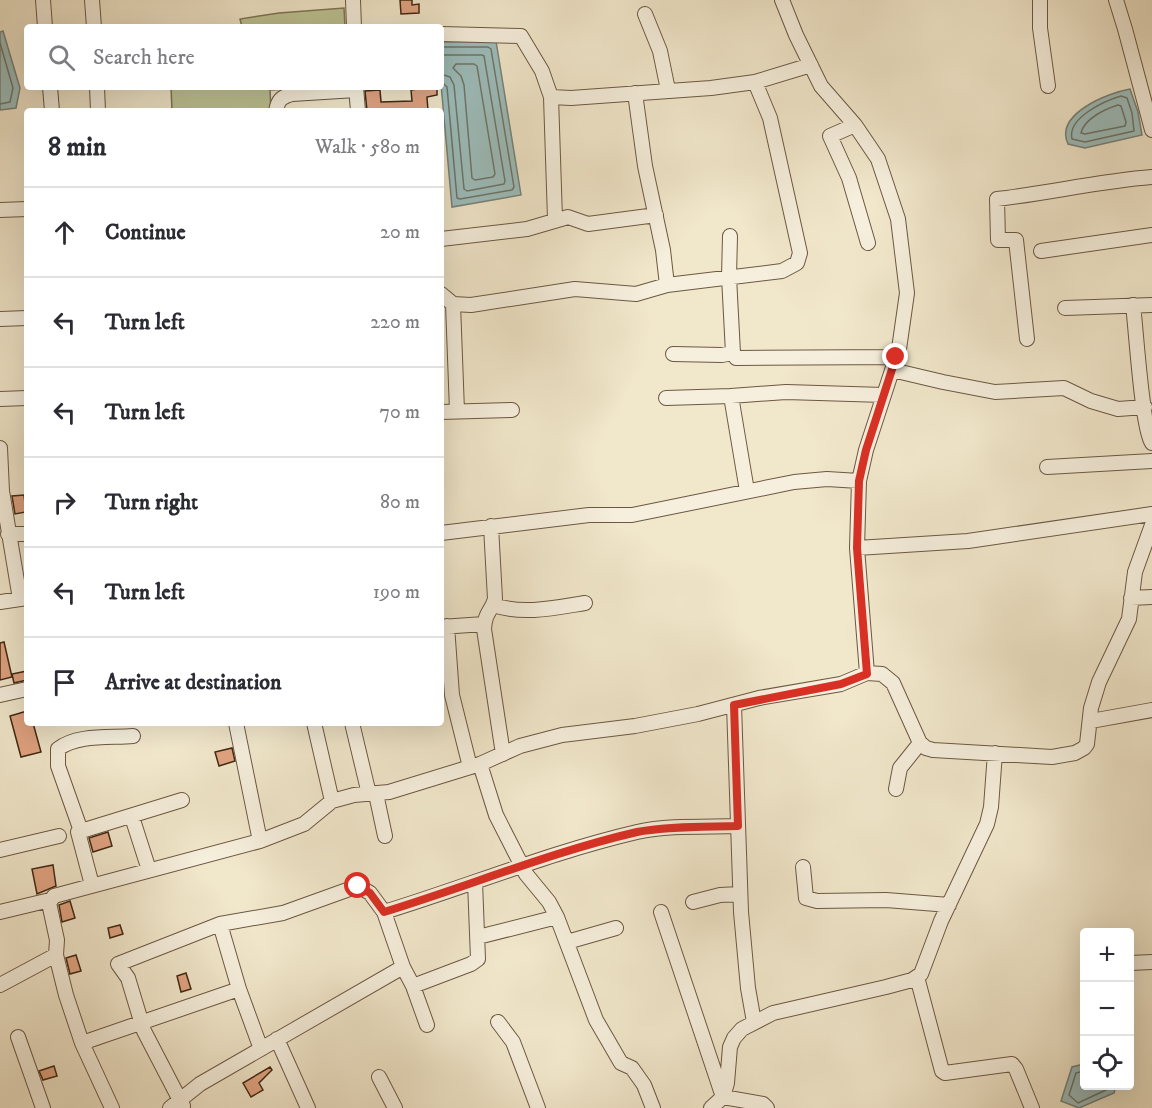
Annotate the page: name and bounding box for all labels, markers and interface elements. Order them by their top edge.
search box [24,24,444,90]
icon: search [45,41,78,74]
text: Search here [93,44,195,71]
text: 8 min [48,131,106,164]
text: Walk · 580 m [315,135,420,160]
icon: ahead [48,216,81,249]
text: Continue [105,219,186,246]
text: 20 m [380,220,420,245]
icon: left [48,306,81,339]
text: Turn left [105,309,185,336]
text: 220 m [370,310,420,335]
route end [882,343,908,369]
icon: left [48,396,81,429]
text: Turn left [105,399,185,426]
text: 70 m [379,400,420,425]
icon: right [48,486,81,519]
text: Turn right [105,489,198,516]
text: 80 m [380,490,420,515]
icon: left [48,576,81,609]
text: Turn left [105,579,185,606]
text: 190 m [373,580,420,605]
icon: arrive [48,666,81,699]
text: Arrive at destination [105,669,282,696]
route start [344,872,370,898]
map controls [1080,928,1134,1090]
button: + [1080,928,1134,982]
button: − [1080,982,1134,1036]
button: locate [1080,1036,1134,1090]

